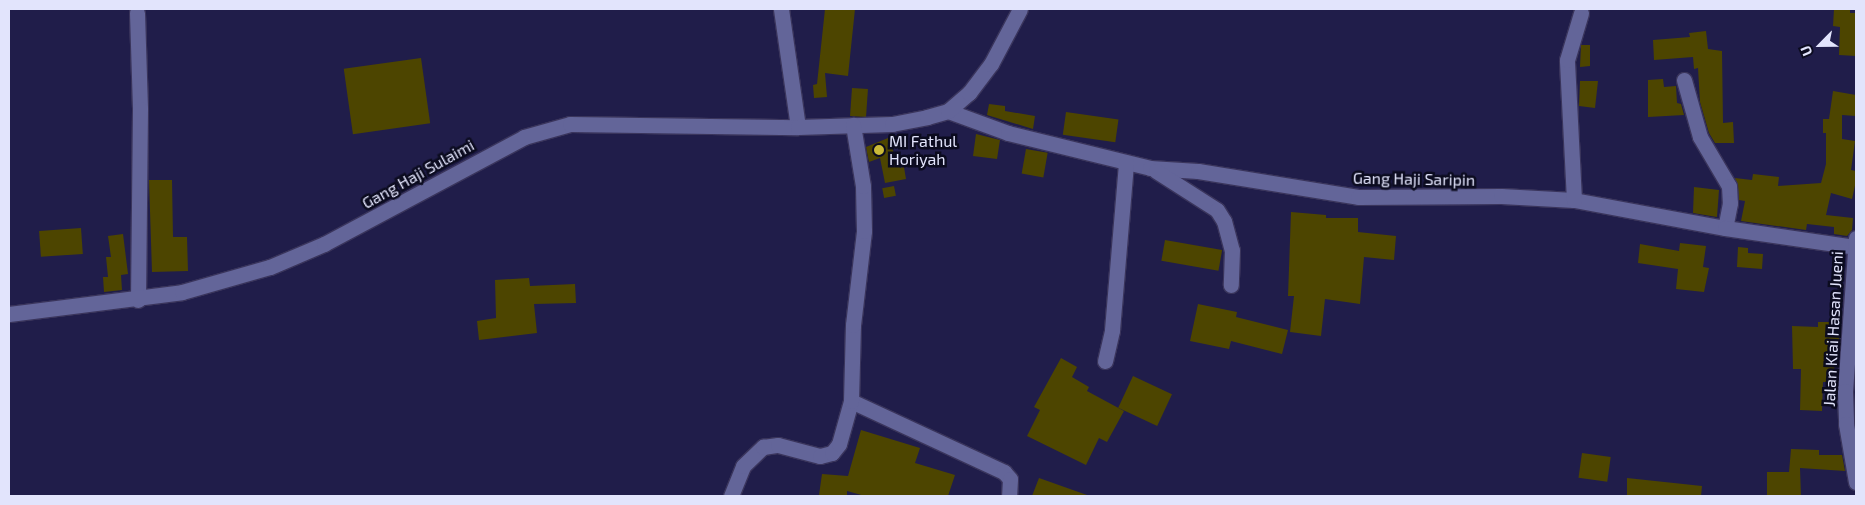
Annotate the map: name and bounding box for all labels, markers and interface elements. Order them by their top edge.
north arrow [1795,20,1845,70]
text: U [1796,43,1815,59]
place label: MI Fathul Horiyah [889,131,957,169]
street label: Gang Haji Sulaimi [359,135,477,213]
marker: MI Fathul Horiyah [873,144,885,156]
street label: Gang Haji Saripin [1353,168,1475,190]
street label: Jalan Kiai Hasan Jueni [1819,251,1847,407]

